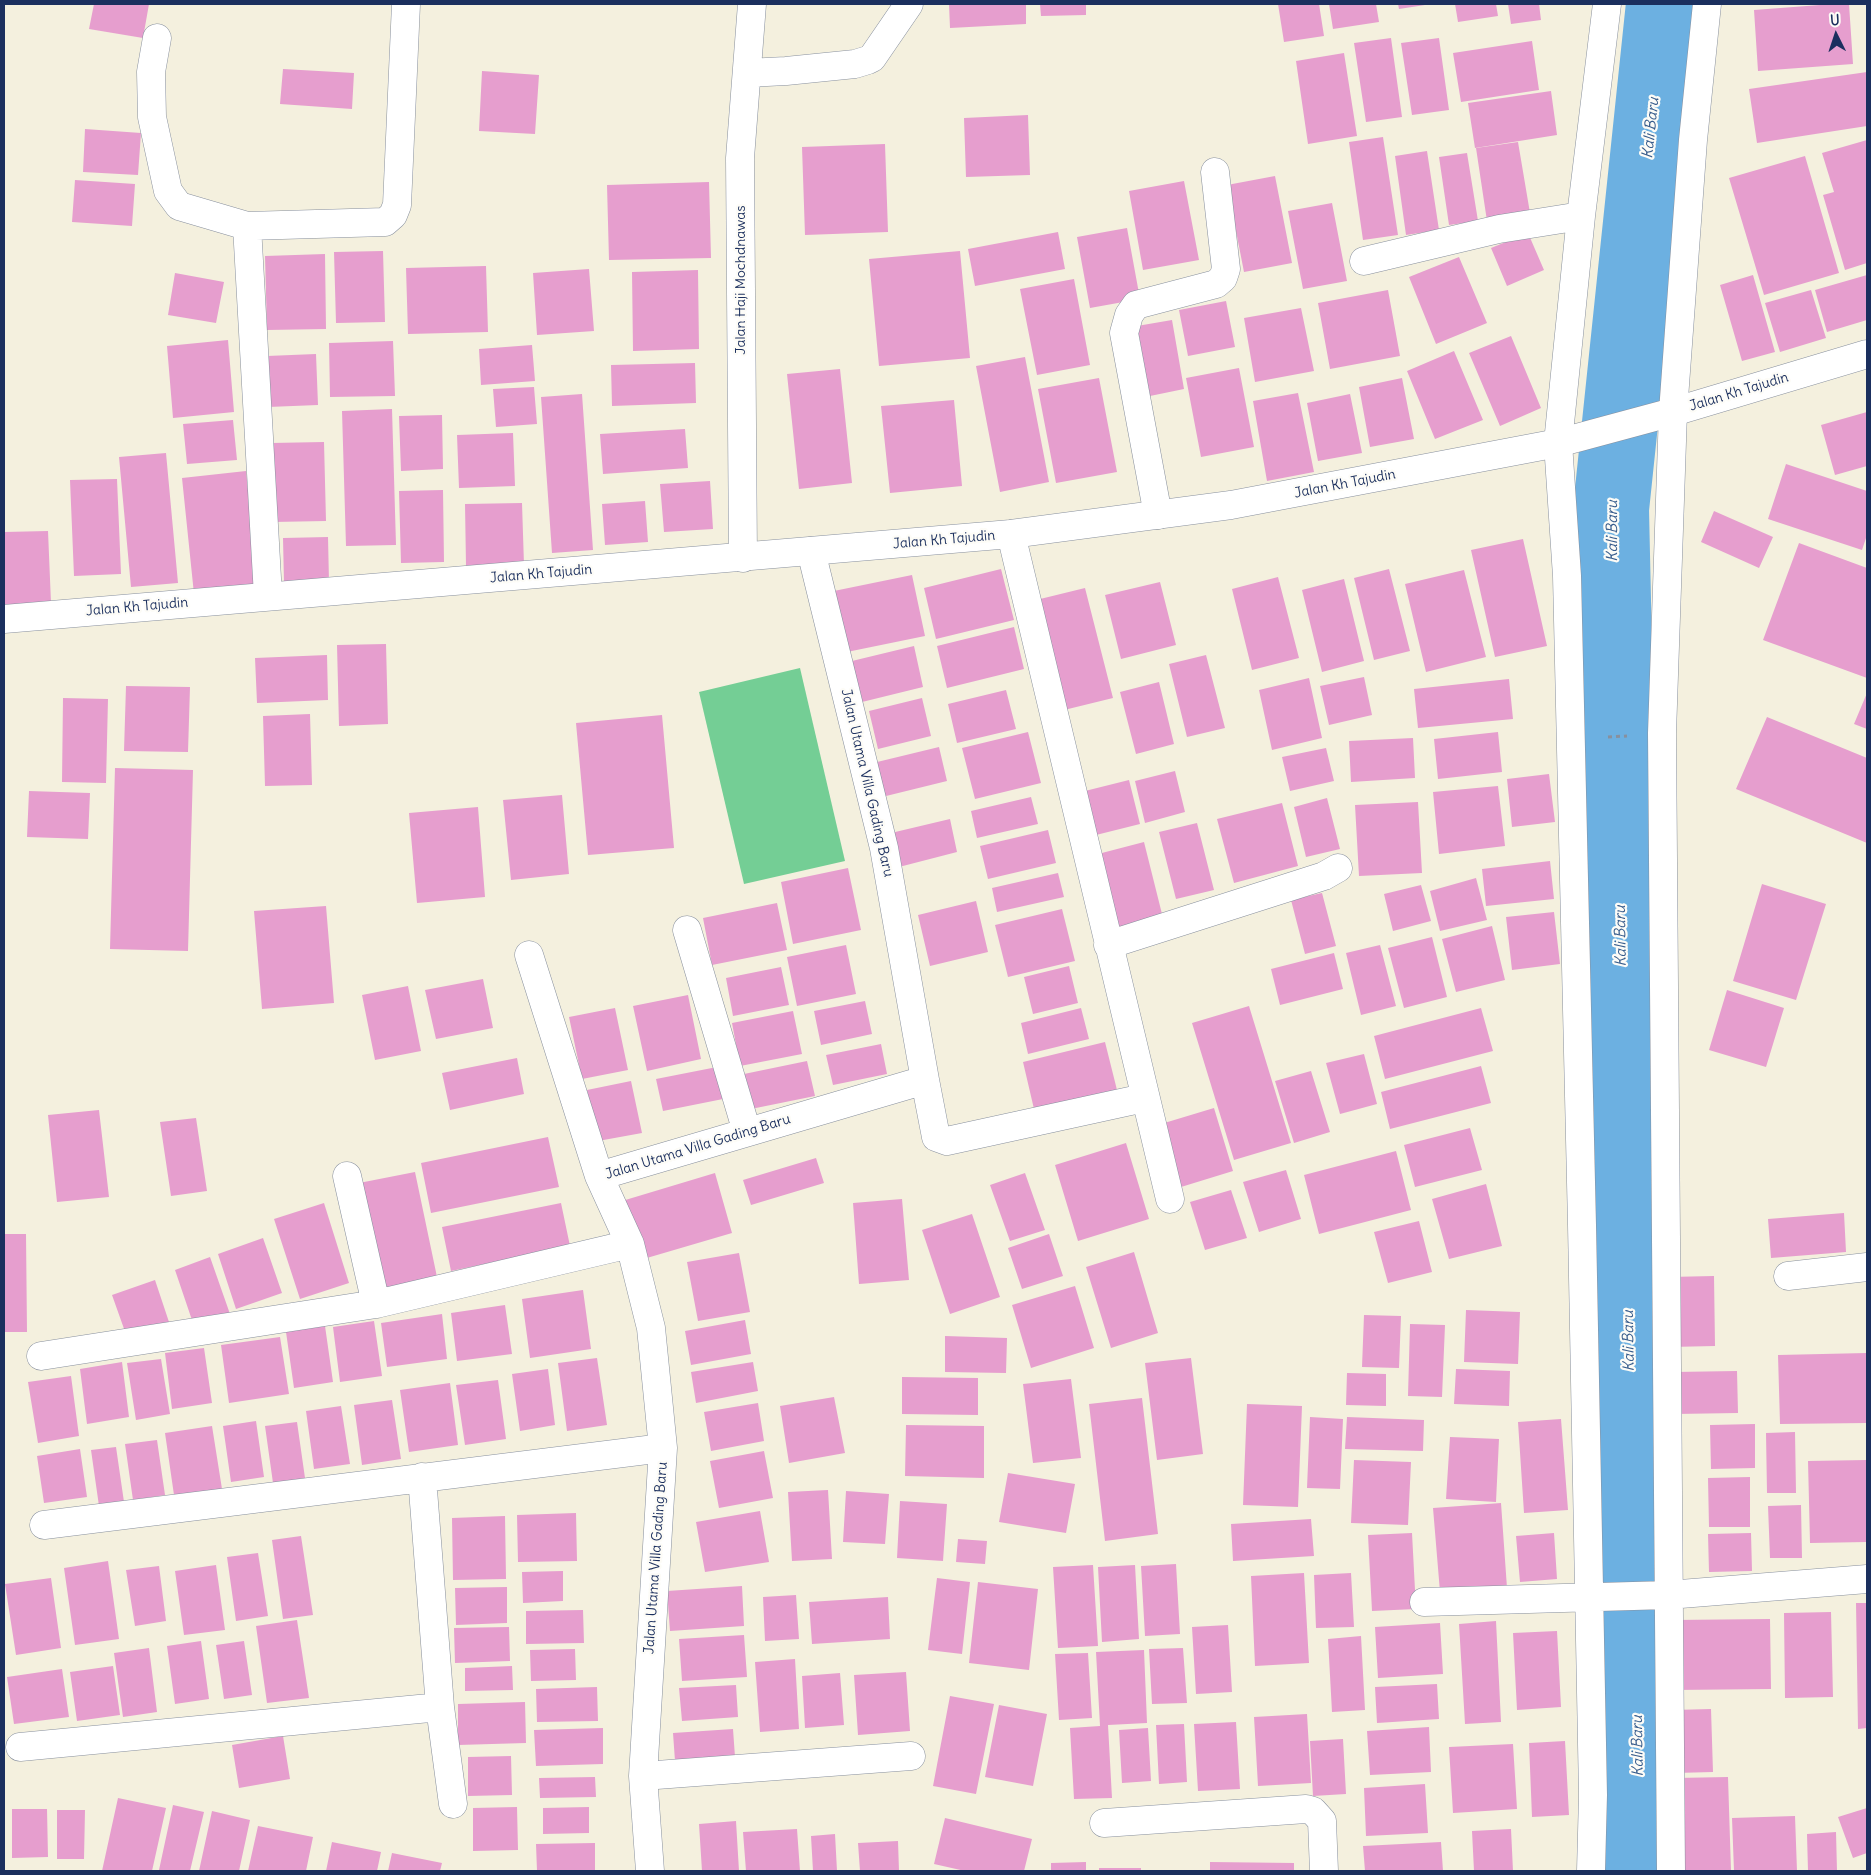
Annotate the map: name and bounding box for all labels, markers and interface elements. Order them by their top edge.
north arrow [1811,10,1861,60]
text: U [1830,11,1840,29]
water label: Kali Baru [1639,97,1663,159]
street label: Jalan Haji Mochdnawas [733,205,749,355]
street label: Jalan Kh Tajudin [1687,369,1791,415]
street label: Jalan Kh Tajudin [1293,466,1397,502]
water label: Kali Baru [1604,500,1622,562]
street label: Jalan Kh Tajudin [892,527,996,553]
street label: Jalan Kh Tajudin [489,561,593,587]
street label: Jalan Kh Tajudin [85,594,189,620]
street label: Jalan Utama Villa Gading Baru [837,687,897,879]
water label: Kali Baru [1611,905,1631,967]
street label: Jalan Utama Villa Gading Baru [603,1111,793,1183]
water label: Kali Baru [1619,1310,1639,1372]
street label: Jalan Utama Villa Gading Baru [641,1461,671,1655]
water label: Kali Baru [1628,1715,1648,1777]

